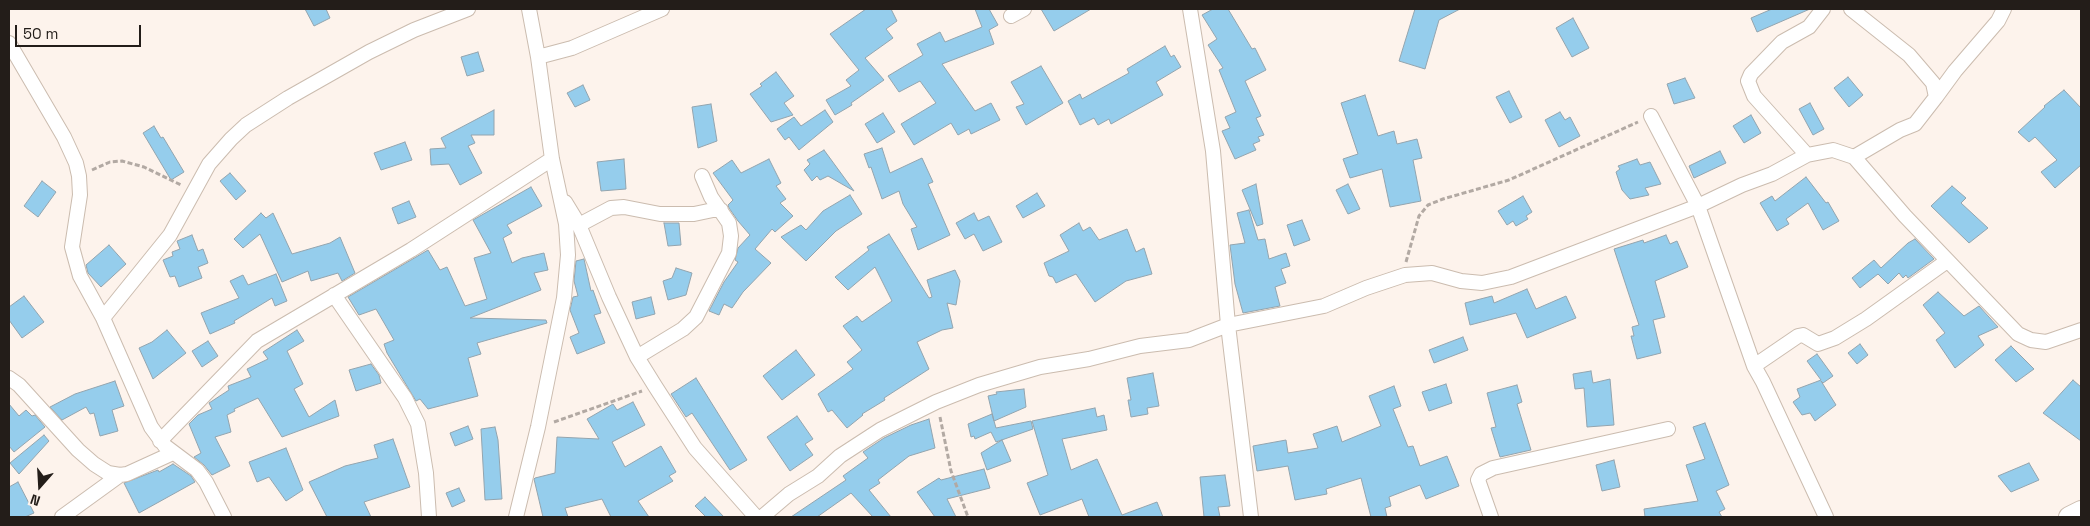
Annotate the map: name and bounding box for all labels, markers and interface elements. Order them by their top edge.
scale bar [18,15,144,47]
text: 50 m [23,24,58,43]
north arrow [15,461,65,511]
text: N [28,490,42,510]

